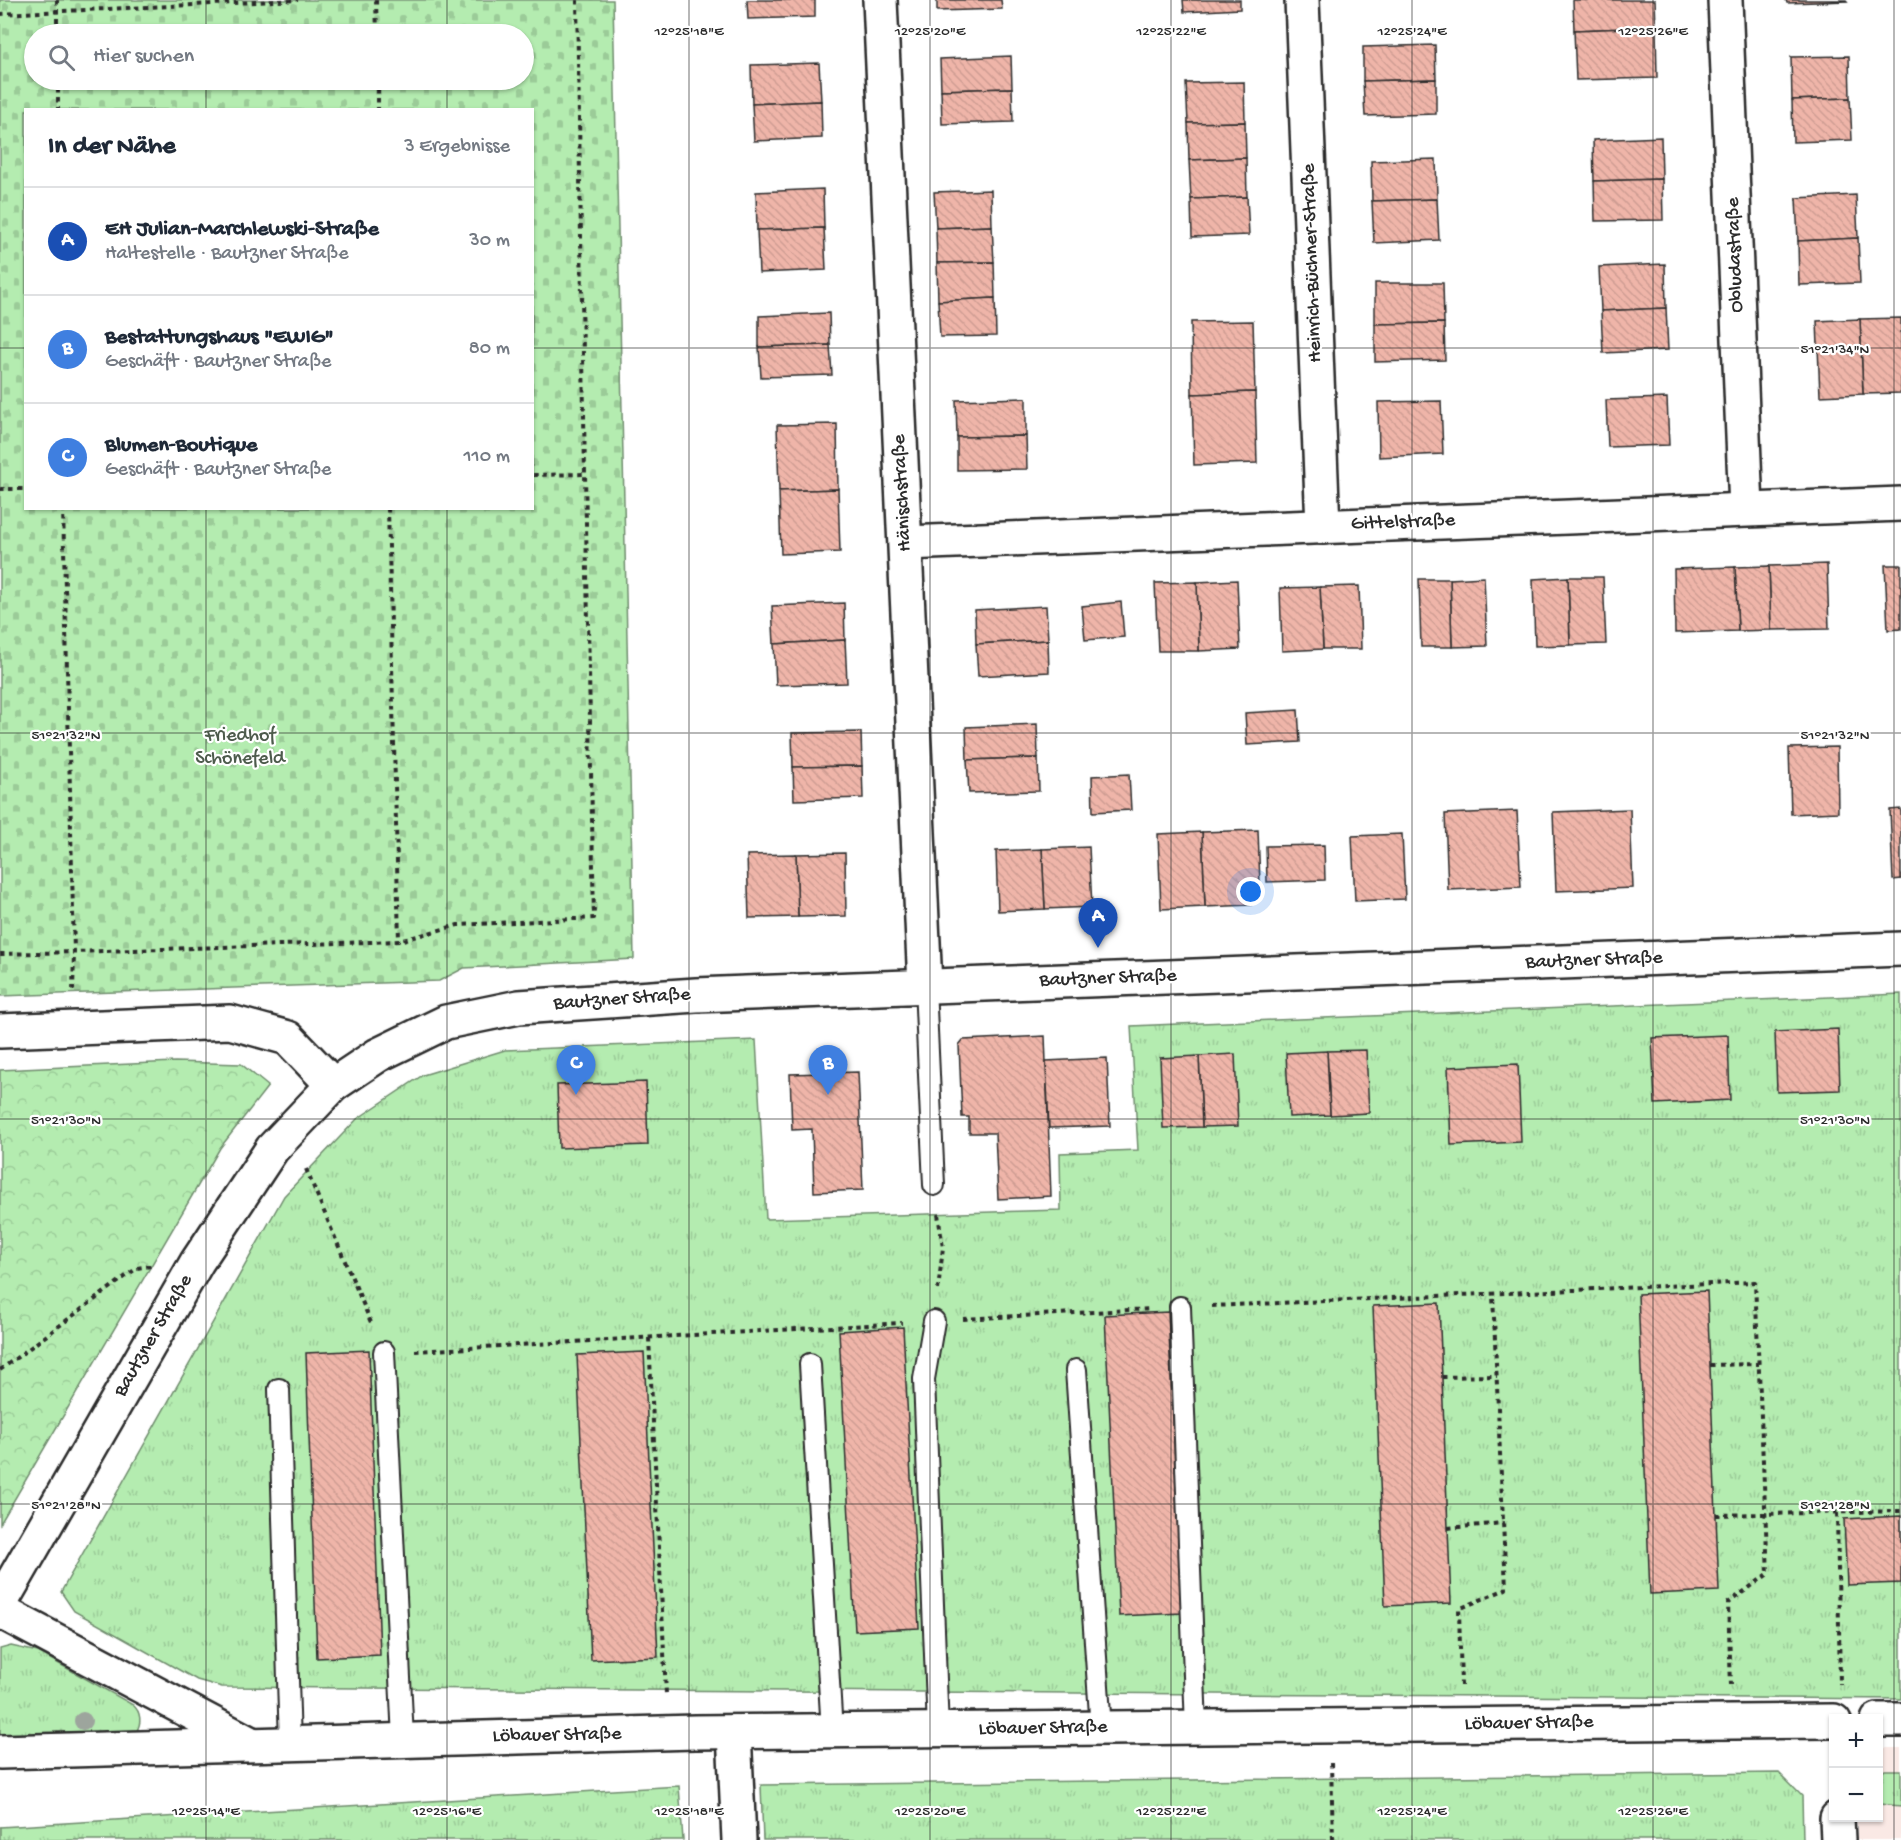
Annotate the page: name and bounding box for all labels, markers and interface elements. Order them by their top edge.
text: 12°25'18"E [653,23,724,41]
text: 12°25'20"E [894,23,966,41]
text: 12°25'22"E [1135,23,1206,41]
text: 12°25'24"E [1376,23,1447,41]
text: 12°25'26"E [1617,23,1689,41]
search box [24,24,534,90]
icon: search [45,41,78,74]
text: Hier suchen [93,44,194,70]
text: In der Nähe [48,132,176,163]
text: 3 Ergebnisse [404,136,510,159]
street label: Heinrich-Büchner-Straße [1298,162,1328,363]
street label: Obludastraße [1722,196,1750,313]
text: EH Julian-Marchlewski-Straße [105,217,379,243]
text: A [62,230,73,253]
text: 30 m [469,230,510,253]
text: Haltestelle · Bautzner Straße [105,243,349,266]
text: Bestattungshaus "EWIG" [105,325,334,351]
text: B [62,338,73,361]
text: 80 m [469,338,510,361]
text: 51°21'34"N [1801,341,1870,359]
text: Geschäft · Bautzner Straße [105,351,331,374]
text: Blumen-Boutique [105,433,257,459]
street label: Hänischstraße [888,433,918,552]
text: C [62,446,73,469]
text: 110 m [464,446,510,469]
text: Geschäft · Bautzner Straße [105,459,331,482]
street label: Gittelstraße [1351,510,1456,536]
park label: Friedhof Schönefeld [195,725,287,771]
text: 51°21'32"N [31,727,101,745]
text: 51°21'32"N [1800,727,1870,745]
your location [1236,877,1265,906]
pin: A [1078,898,1118,948]
street label: Bautzner Straße [1524,947,1664,975]
street label: Bautzner Straße [1038,965,1178,993]
street label: Bautzner Straße [552,984,692,1016]
pin: C [556,1046,596,1095]
pin: B [808,1046,848,1095]
text: 51°21'30"N [31,1112,101,1130]
text: 51°21'30"N [1800,1112,1870,1130]
street label: Bautzner Straße [109,1270,199,1402]
text: 51°21'28"N [31,1497,101,1515]
text: 51°21'28"N [1800,1497,1870,1515]
street label: Löbauer Straße [1464,1711,1594,1737]
map controls [1829,1714,1883,1822]
button: + [1829,1714,1883,1768]
street label: Löbauer Straße [978,1716,1108,1742]
street label: Löbauer Straße [492,1723,622,1749]
button: − [1829,1768,1883,1822]
text: 12°25'14"E [171,1803,241,1821]
text: 12°25'16"E [412,1803,482,1821]
text: 12°25'18"E [653,1803,724,1821]
text: 12°25'20"E [894,1803,966,1821]
text: 12°25'22"E [1135,1803,1206,1821]
text: 12°25'24"E [1376,1803,1447,1821]
text: 12°25'26"E [1617,1803,1689,1821]

